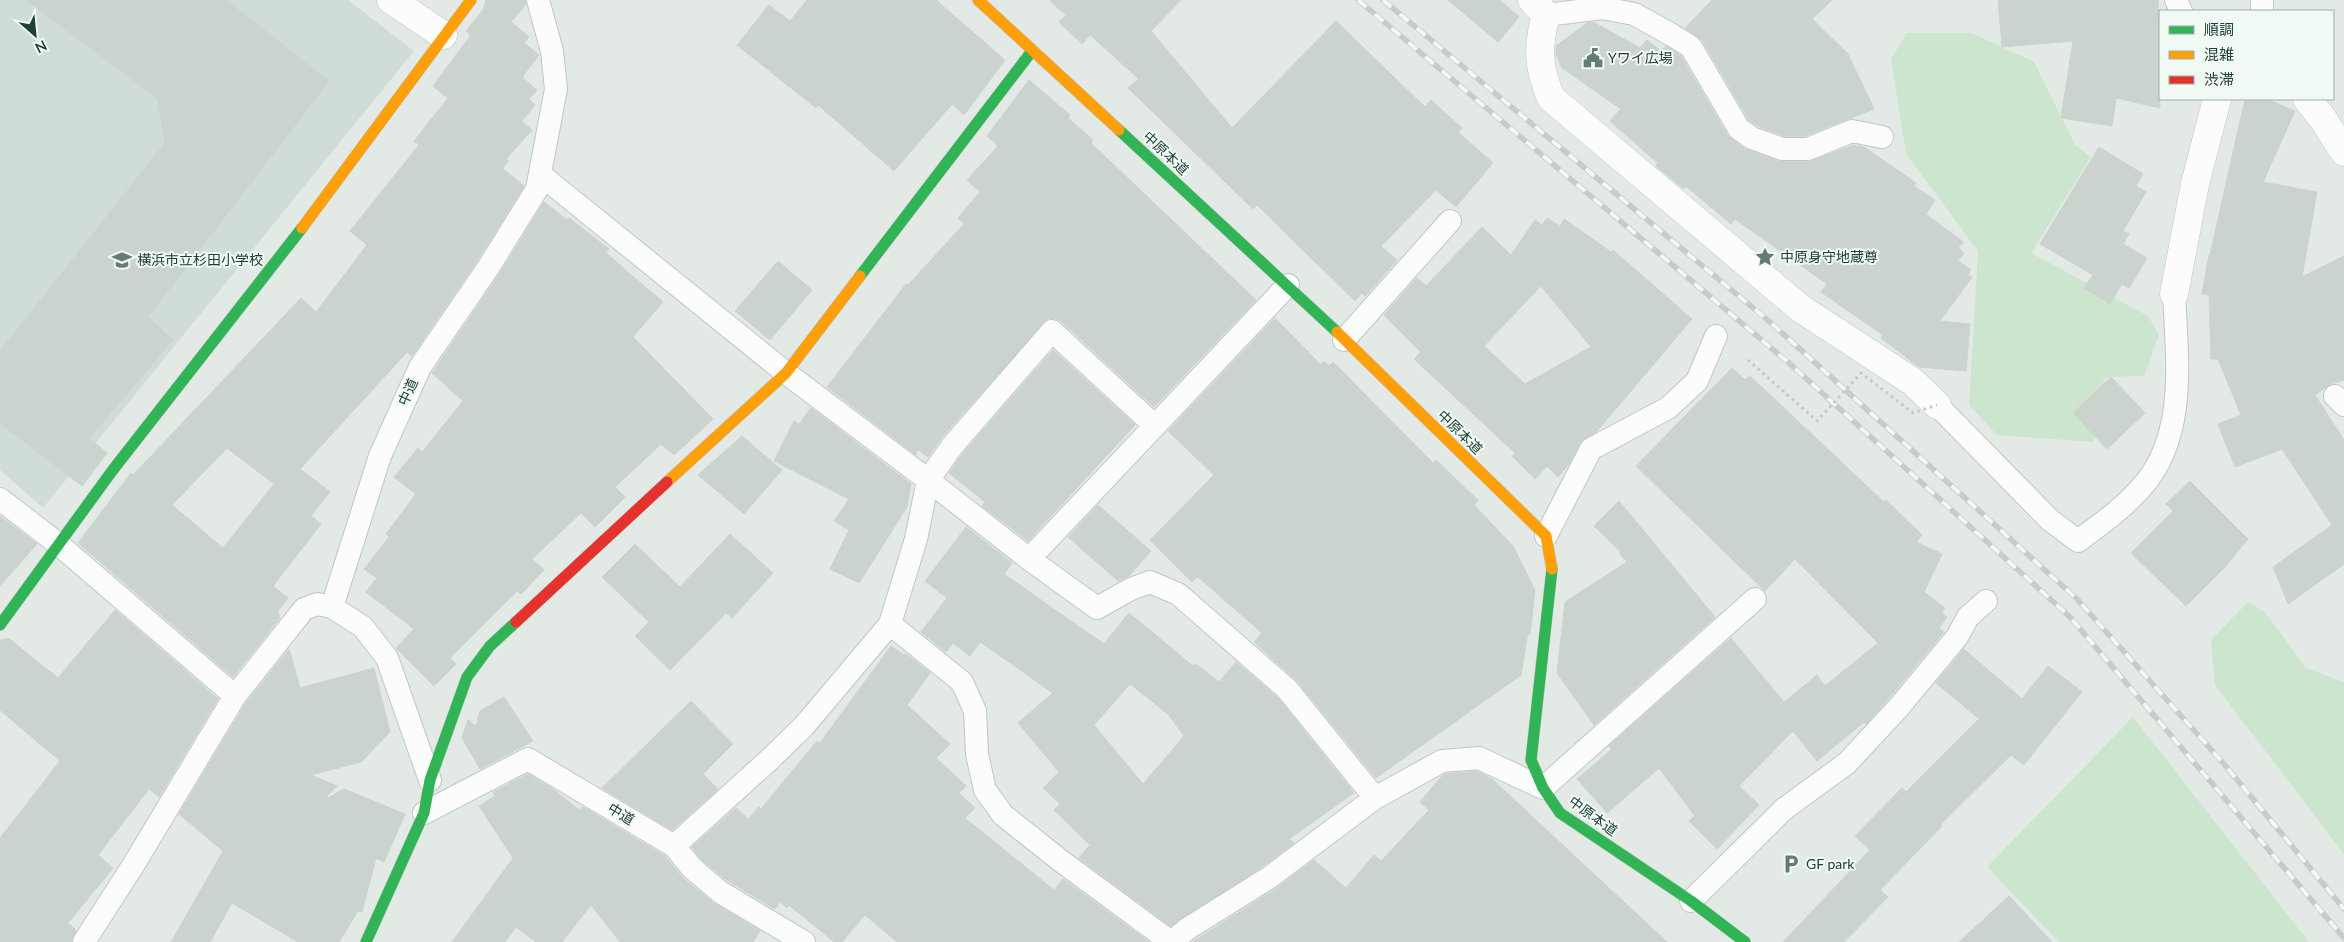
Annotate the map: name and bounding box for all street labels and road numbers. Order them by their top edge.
street label: 中原本道 [1140,127,1193,178]
street label: 中道 [394,376,421,408]
street label: 中原本道 [1434,406,1486,457]
street label: 中原本道 [1566,792,1621,839]
street label: 中道 [605,799,638,828]

